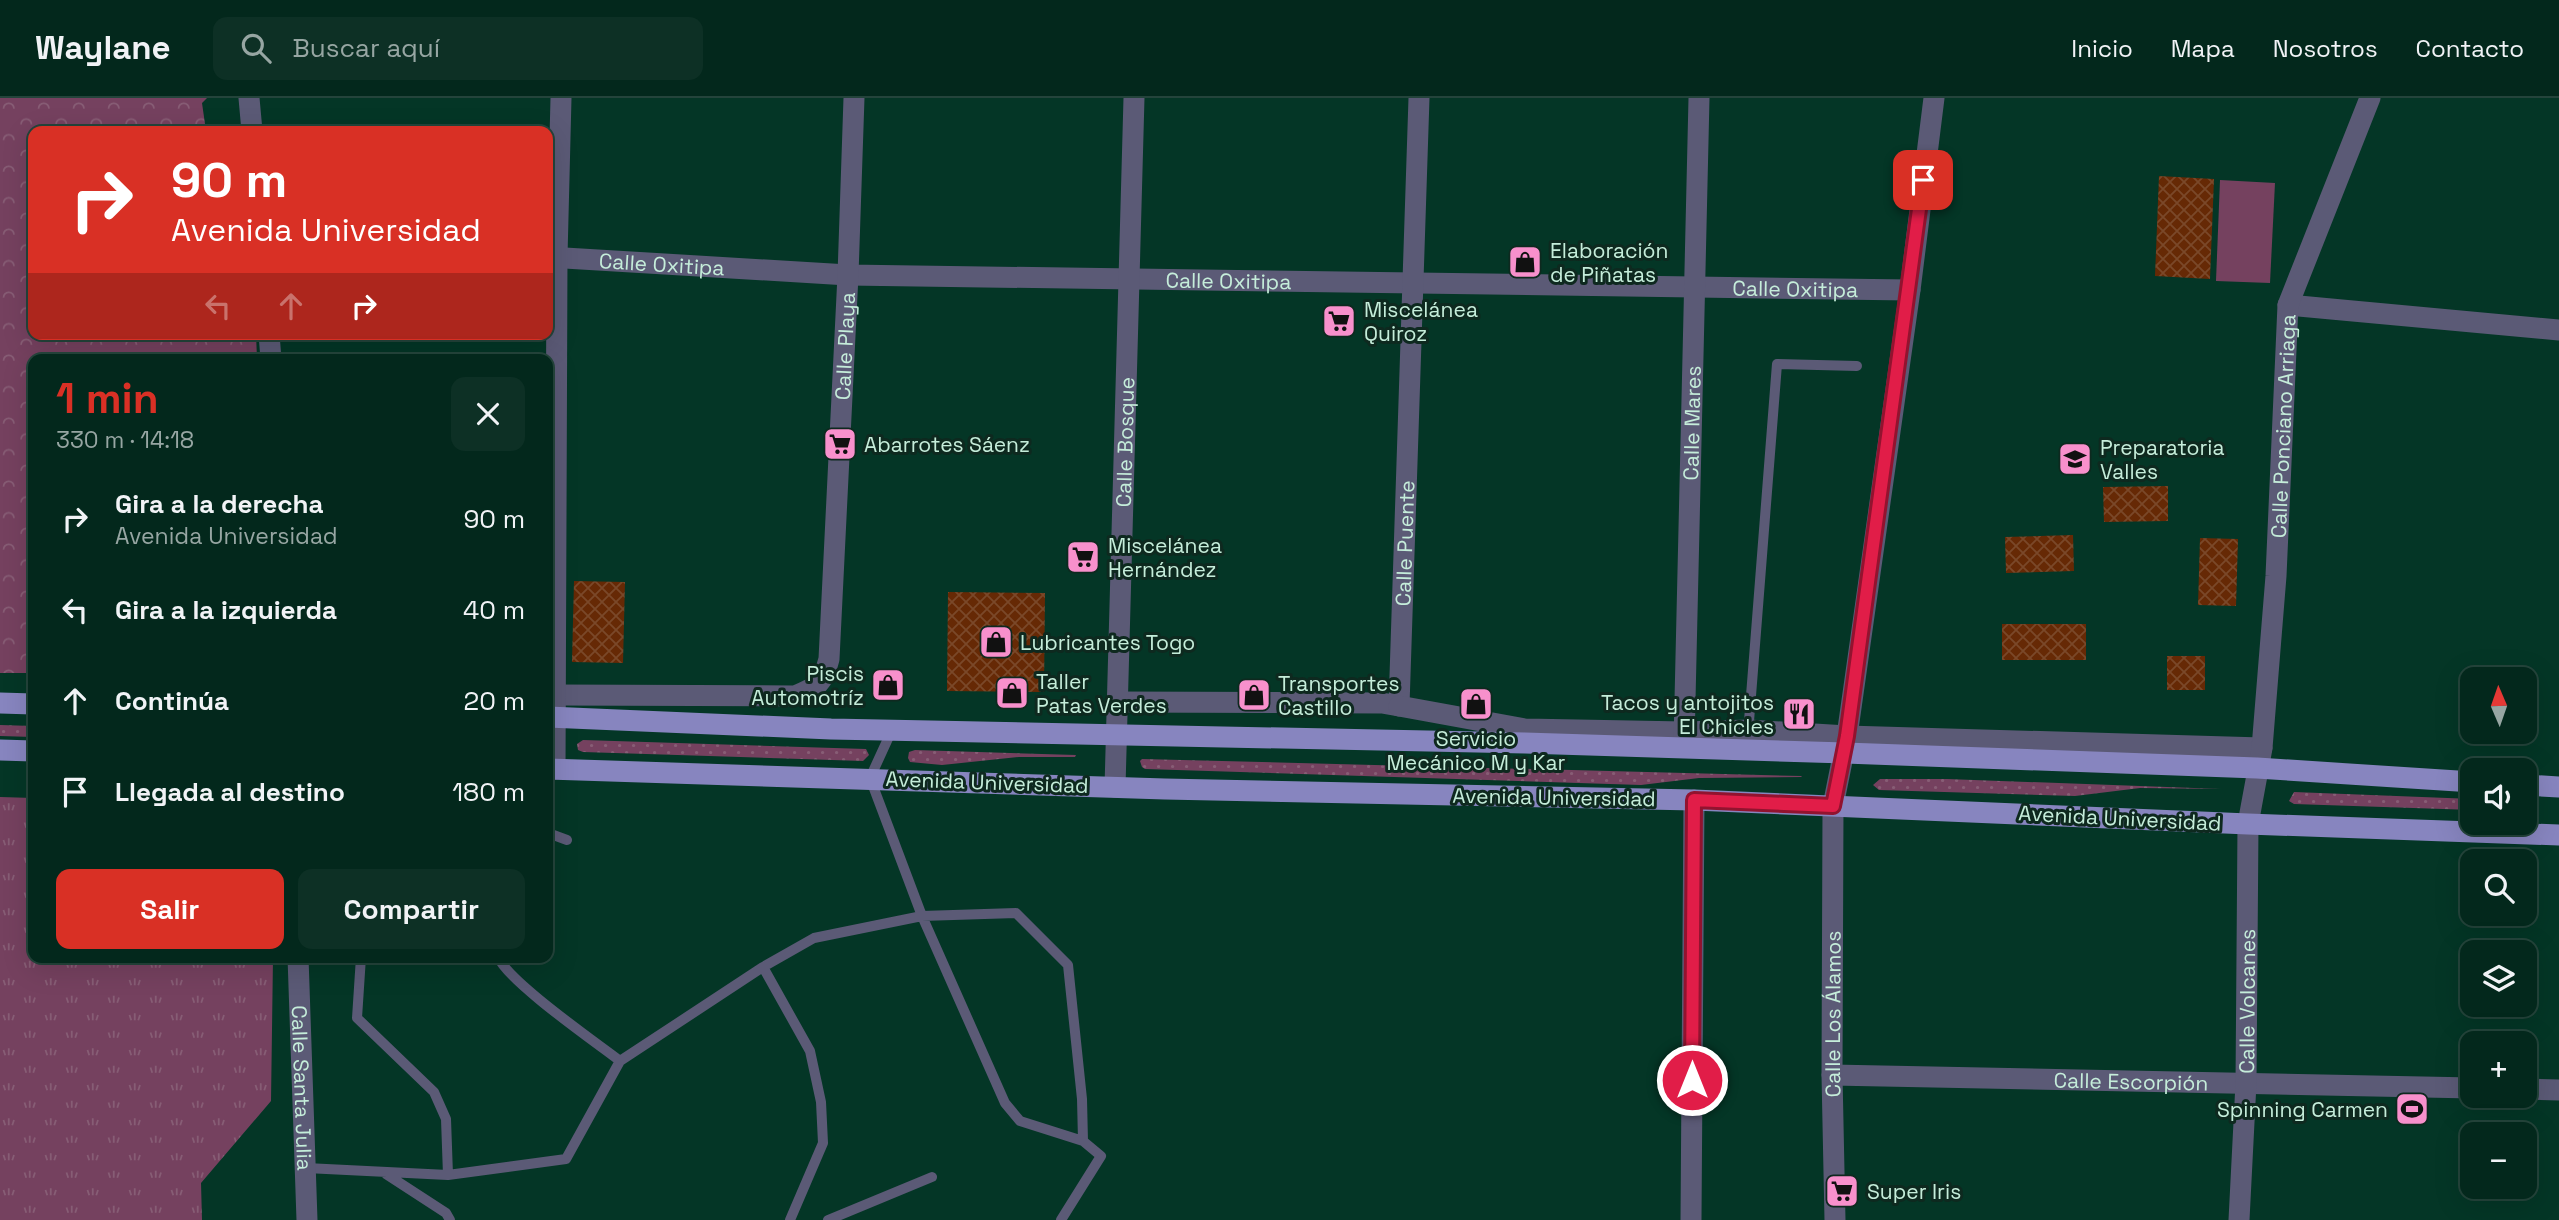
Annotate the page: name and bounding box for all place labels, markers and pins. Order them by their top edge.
pin [1893,150,1953,210]
place label: Elaboración de Piñatas [1550,237,1668,288]
shop icon: Elaboración de Piñatas [1506,243,1544,281]
place label: Miscelánea Quiroz [1364,296,1478,347]
supermarket icon: Miscelánea Quiroz [1320,302,1358,340]
supermarket icon: Abarrotes Sáenz [821,425,859,463]
place label: Abarrotes Sáenz [864,431,1030,458]
place label: Preparatoria Valles [2100,434,2225,485]
school or university icon: Preparatoria Valles [2056,440,2094,478]
place label: Miscelánea Hernández [1108,532,1222,583]
supermarket icon: Miscelánea Hernández [1064,538,1102,576]
shop icon: Lubricantes Togo [977,623,1015,661]
place label: Lubricantes Togo [1020,629,1195,656]
place label: Piscis Automotríz [751,660,864,711]
shop icon: Piscis Automotríz [869,666,907,704]
place label: Taller Patas Verdes [1036,668,1167,719]
place label: Transportes Castillo [1278,670,1400,721]
shop icon: Taller Patas Verdes [993,674,1031,712]
shop icon: Transportes Castillo [1235,676,1273,714]
shop icon: Servicio Mecánico M y Kar [1457,685,1495,723]
place label: Tacos y antojitos El Chicles [1601,689,1774,740]
restaurant icon: Tacos y antojitos El Chicles [1780,695,1818,733]
place label: Servicio Mecánico M y Kar [1387,725,1565,776]
sports icon: Spinning Carmen [2393,1090,2431,1128]
place label: Spinning Carmen [2217,1096,2388,1123]
supermarket icon: Super Iris [1823,1172,1861,1210]
place label: Super Iris [1867,1178,1961,1205]

